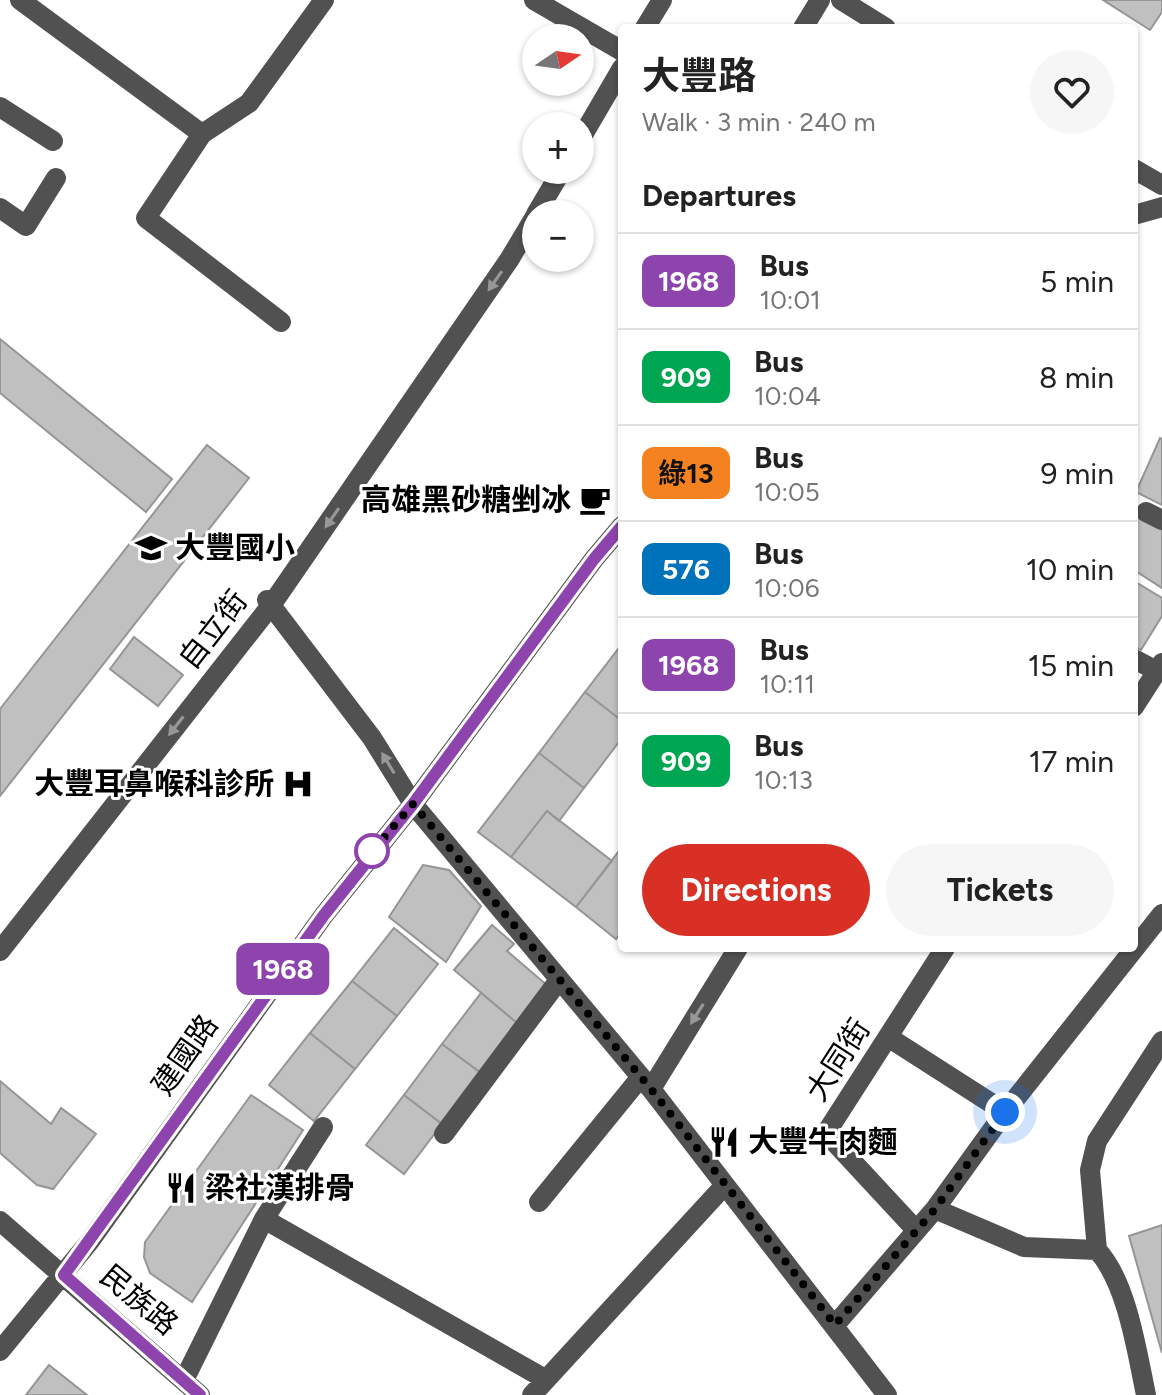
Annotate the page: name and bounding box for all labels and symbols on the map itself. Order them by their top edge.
north arrow [522,24,594,96]
one-way arrow [488,270,503,291]
place label: 高雄黑砂糖剉冰 [361,481,571,518]
cafe icon: 高雄黑砂糖剉冰 [578,483,612,517]
one-way arrow [325,508,340,529]
place label: 大豐國小 [175,529,295,566]
school or university icon: 大豐國小 [134,531,168,565]
street label: 自立街 [170,583,255,677]
one-way arrow [168,716,185,736]
one-way arrow [381,752,395,774]
place label: 大豐耳鼻喉科診所 [34,765,274,802]
hospital icon: 大豐耳鼻喉科診所 [281,767,315,801]
unlabelled marker [355,834,389,868]
line badge: 1968 [227,943,339,995]
one-way arrow [691,1003,705,1025]
street label: 建國路 [144,1007,226,1102]
street label: 大同街 [798,1012,878,1108]
your location [985,1092,1025,1132]
place label: 大豐牛肉麵 [748,1123,898,1160]
restaurant icon: 大豐牛肉麵 [707,1125,741,1159]
place label: 梁社漢排骨 [205,1169,355,1206]
restaurant icon: 梁社漢排骨 [164,1171,198,1205]
street label: 民族路 [93,1257,186,1343]

